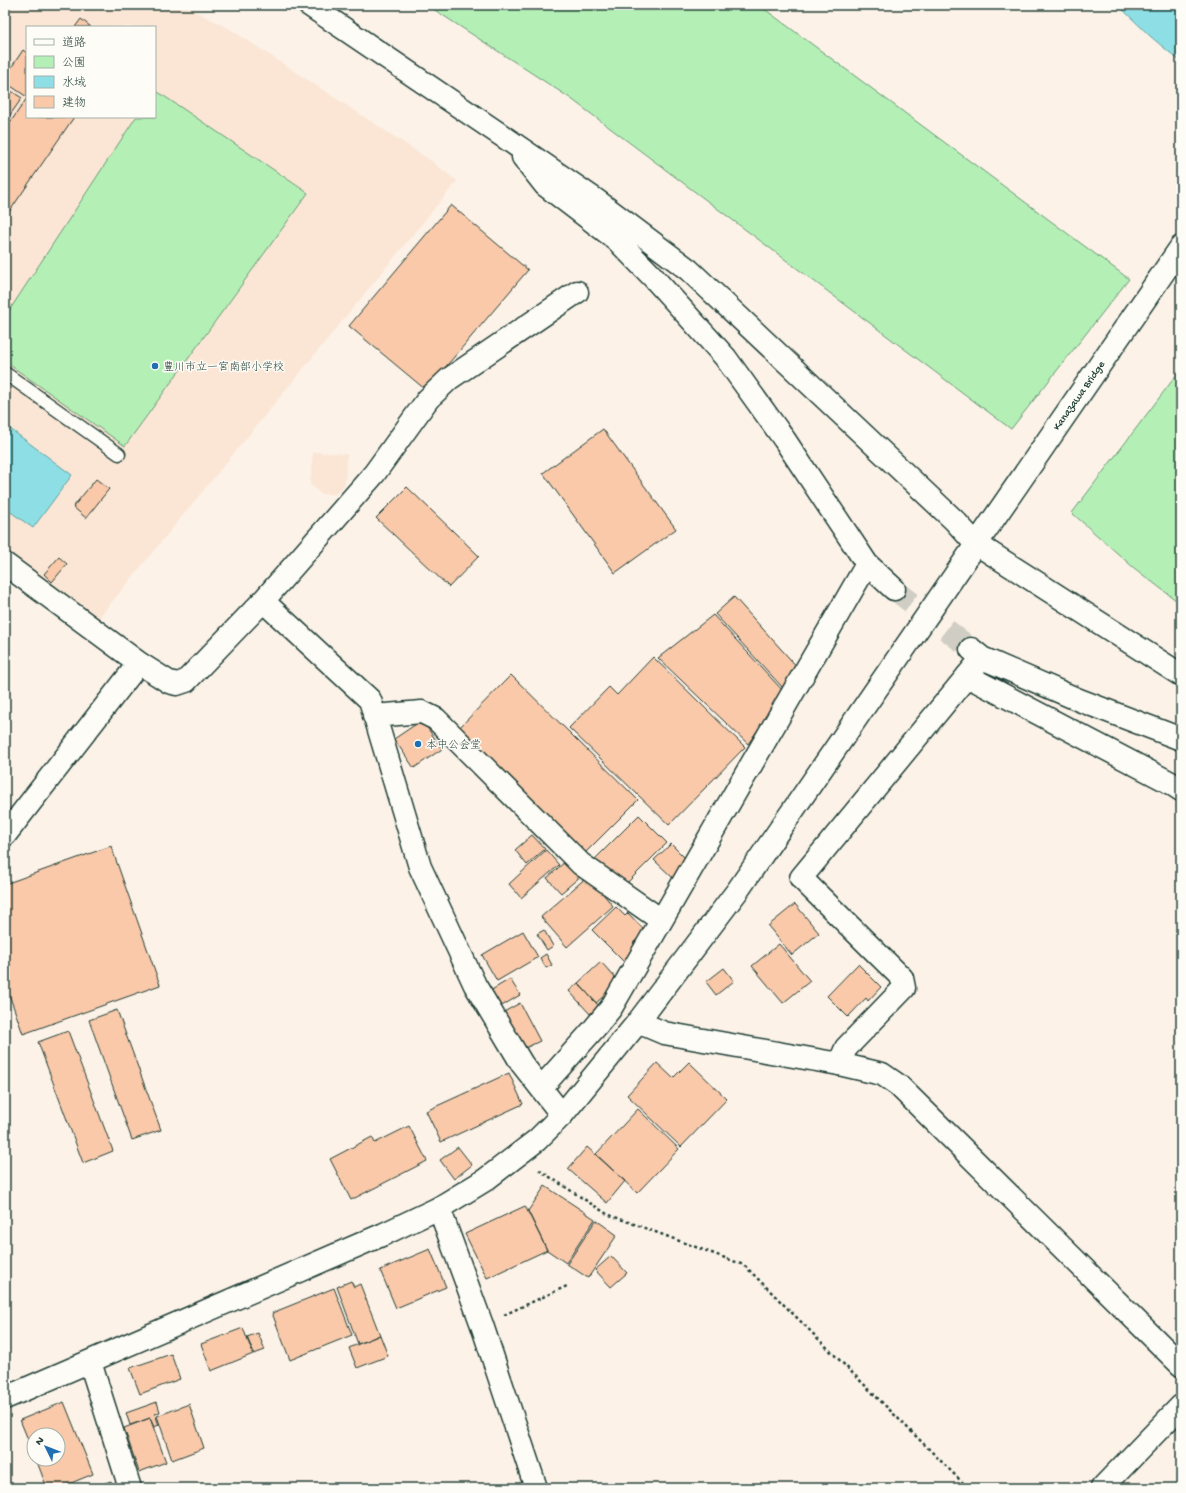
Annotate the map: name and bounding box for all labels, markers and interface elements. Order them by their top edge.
legend [26,26,156,118]
text: 道路 [62,36,86,51]
text: 公園 [62,56,86,71]
text: 水域 [62,76,86,91]
text: 建物 [62,96,86,111]
street label: Kanazawa Bridge [1051,359,1108,433]
marker: 豊川市立一宮南部小学校 [150,361,160,371]
place label: 豊川市立一宮南部小学校 [163,361,284,374]
marker: 本中公会堂 [413,739,423,749]
place label: 本中公会堂 [426,739,481,752]
north arrow [26,1427,66,1467]
text: N [33,1435,47,1448]

